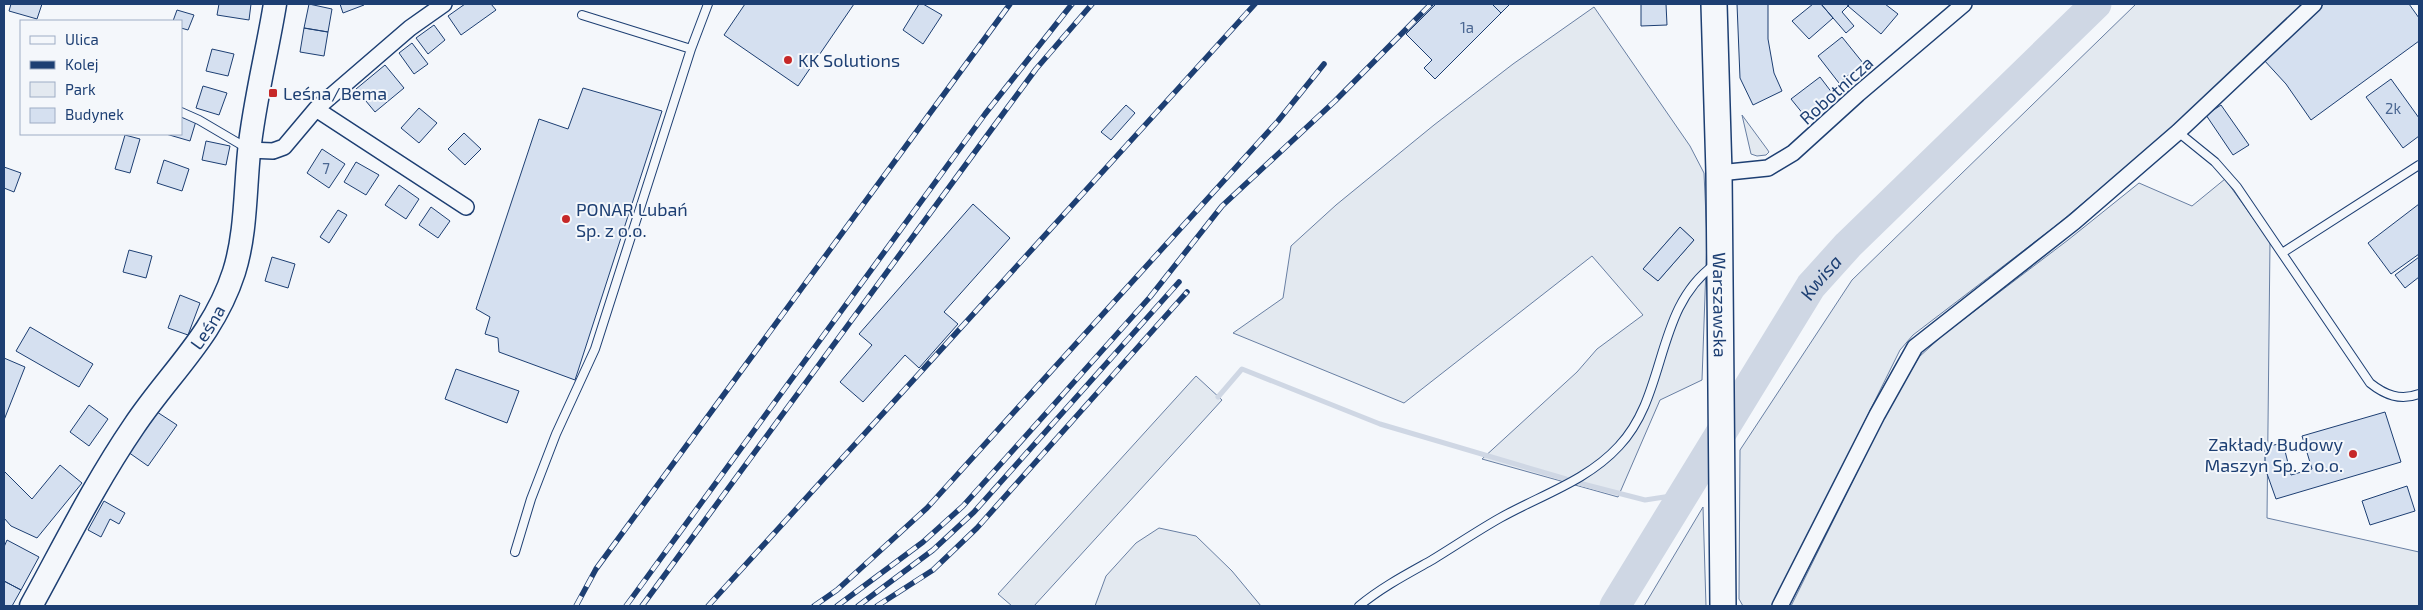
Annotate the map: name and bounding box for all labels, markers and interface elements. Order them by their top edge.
house number: 1a [1460,18,1474,36]
legend [20,20,182,135]
text: Ulica [65,30,99,48]
place label: KK Solutions [798,49,900,71]
street label: Robotnicza [1795,51,1877,129]
marker: KK Solutions [782,54,794,66]
text: Kolej [65,55,98,74]
text: Park [65,80,96,98]
place label: Leśna/Bema [283,82,387,104]
marker: Leśna/Bema [267,87,279,99]
house number: 2k [2385,99,2401,117]
text: Budynek [65,105,124,123]
house number: 7 [322,159,330,177]
place label: PONAR Lubań Sp. z o.o. [576,198,688,241]
marker: PONAR Lubań Sp. z o.o. [560,213,572,225]
water label: Kwisa [1794,249,1846,303]
street label: Warszawska [1709,252,1732,358]
street label: Leśna [185,301,230,353]
place label: Zakłady Budowy Maszyn Sp. z o.o. [2204,433,2343,476]
marker: Zakłady Budowy Maszyn Sp. z o.o. [2347,448,2359,460]

